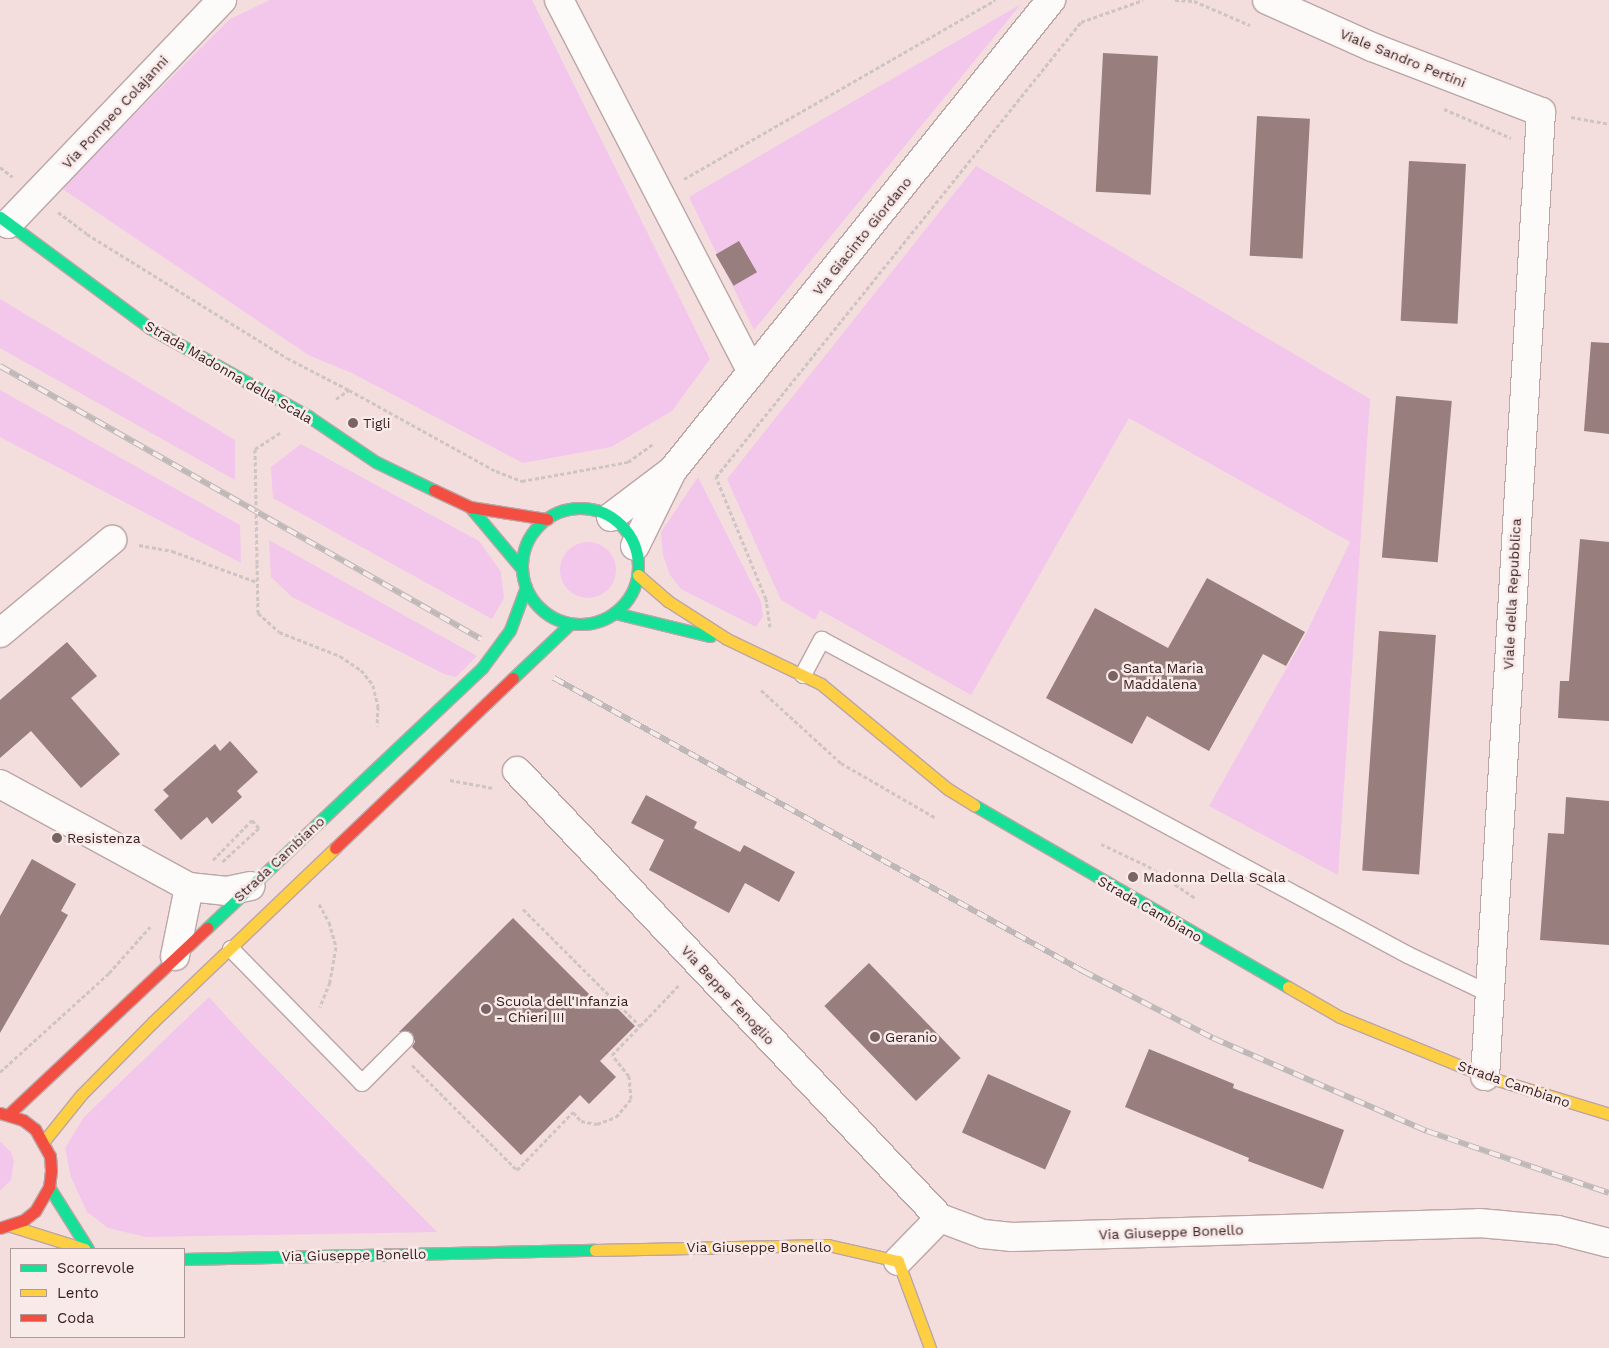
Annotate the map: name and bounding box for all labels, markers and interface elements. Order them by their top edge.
street label: Viale Sandro Pertini [1338,25,1468,91]
street label: Via Pompeo Colajanni [58,52,172,172]
street label: Via Giacinto Giordano [809,173,915,299]
street label: Strada Madonna della Scala [142,317,316,427]
place label: Tigli [363,415,390,431]
marker: Tigli [347,417,359,429]
street label: Viale della Repubblica [1500,518,1524,670]
place label: Santa Maria Maddalena [1123,660,1204,692]
marker: Santa Maria Maddalena [1107,670,1119,682]
street label: Strada Cambiano [230,813,328,905]
place label: Resistenza [67,830,141,846]
marker: Resistenza [51,832,63,844]
place label: Madonna Della Scala [1143,869,1286,885]
marker: Madonna Della Scala [1127,871,1139,883]
street label: Strada Cambiano [1095,872,1205,946]
street label: Via Beppe Fenoglio [678,942,778,1048]
place label: Scuola dell'Infanzia - Chieri III [496,993,629,1026]
marker: Scuola dell'Infanzia - Chieri III [480,1003,492,1015]
place label: Geranio [885,1029,937,1045]
marker: Geranio [869,1031,881,1043]
street label: Strada Cambiano [1455,1057,1573,1111]
street label: Via Giuseppe Bonello [1098,1221,1244,1243]
street label: Via Giuseppe Bonello [686,1239,832,1255]
street label: Via Giuseppe Bonello [281,1245,427,1265]
legend [10,1248,185,1338]
text: Scorrevole [57,1259,135,1277]
text: Lento [57,1284,99,1302]
text: Coda [57,1309,94,1327]

